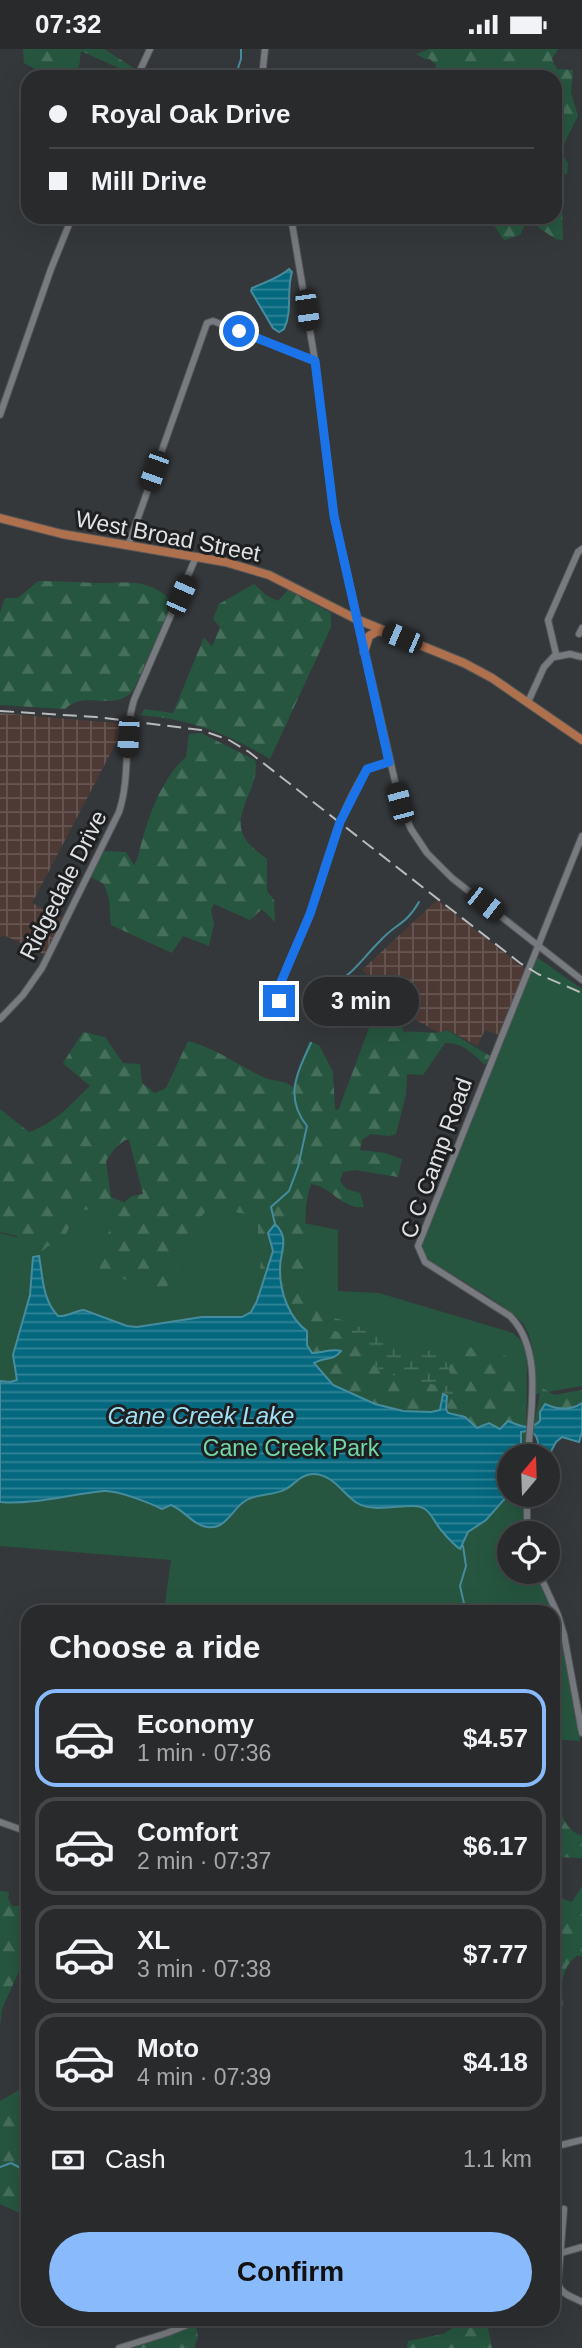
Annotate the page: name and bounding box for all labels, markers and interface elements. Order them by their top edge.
text: 07:32 [35,9,102,39]
text: Royal Oak Drive [91,99,290,129]
text: Mill Drive [91,166,207,196]
car [294,288,321,332]
route start [223,315,255,347]
car [137,448,172,494]
street label: West Broad Street [73,505,263,567]
car [163,572,200,618]
car [379,620,426,656]
car [117,715,140,759]
car [385,780,416,826]
street label: Ridgedale Drive [14,806,112,964]
car [462,883,509,925]
callout: 3 min [304,977,419,1025]
route end [263,985,295,1017]
text: 3 min [331,988,391,1014]
street label: C C Camp Road [395,1074,477,1242]
water label: Cane Creek Lake [108,1402,294,1429]
park label: Cane Creek Park [203,1435,380,1461]
north arrow [497,1444,560,1507]
map controls [497,1444,560,1584]
button: locate [497,1521,560,1584]
text: Choose a ride [49,1629,261,1665]
icon: car [53,1707,116,1770]
text: Economy [137,1709,254,1739]
text: $4.57 [463,1723,528,1753]
text: 1 min · 07:36 [137,1740,271,1766]
icon: car [53,1815,116,1878]
text: Comfort [137,1817,238,1847]
text: $6.17 [463,1831,528,1861]
text: 2 min · 07:37 [137,1848,271,1874]
icon: car [53,1923,116,1986]
text: XL [137,1925,170,1955]
text: $7.77 [463,1939,528,1969]
text: 3 min · 07:38 [137,1956,271,1982]
icon: car [53,2031,116,2094]
text: Moto [137,2033,199,2063]
text: $4.18 [463,2047,528,2077]
text: 4 min · 07:39 [137,2064,271,2090]
icon: cash [49,2141,87,2179]
text: Cash [105,2144,166,2174]
text: 1.1 km [463,2146,532,2172]
button: Confirm [49,2232,532,2312]

